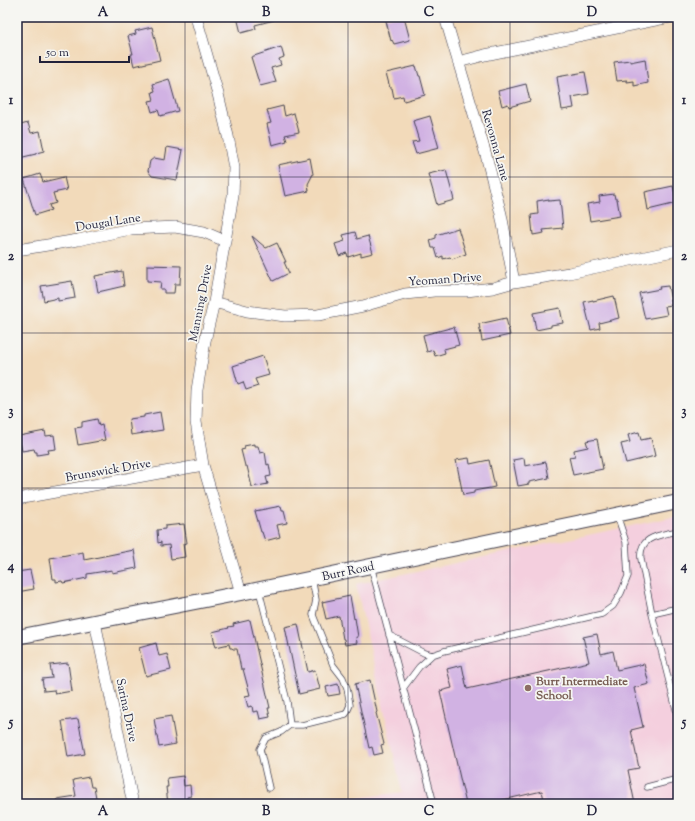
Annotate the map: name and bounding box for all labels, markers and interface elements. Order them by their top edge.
text: A [98,4,109,22]
text: B [262,4,271,22]
text: C [424,4,434,22]
text: D [587,4,597,22]
scale bar [40,38,129,64]
text: 50 m [45,44,69,62]
text: 1 [9,92,14,110]
text: 1 [682,92,687,110]
street label: Revonna Lane [476,107,514,184]
street label: Dougal Lane [74,209,142,237]
text: 2 [8,248,15,266]
text: 2 [681,248,688,266]
street label: Manning Drive [185,263,217,343]
street label: Yeoman Drive [408,268,483,292]
text: 3 [8,403,14,421]
text: 3 [681,403,687,421]
street label: Brunswick Drive [64,455,153,487]
text: 4 [7,558,15,576]
street label: Burr Road [320,558,376,586]
text: 4 [680,558,688,576]
place label: Burr Intermediate School [535,673,628,705]
street label: Sarina Drive [111,677,142,744]
marker: Burr Intermediate School [523,683,533,693]
text: 5 [8,714,14,732]
text: 5 [681,714,687,732]
text: A [98,803,109,821]
text: B [262,803,271,821]
text: C [424,803,434,821]
text: D [587,803,597,821]

